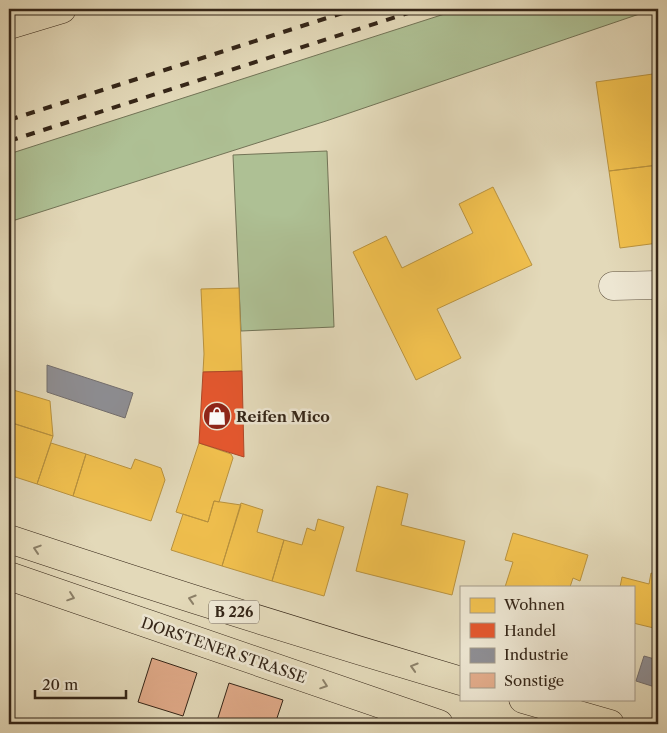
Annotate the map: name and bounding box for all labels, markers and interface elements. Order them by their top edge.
shop icon: Reifen Mico [202,401,232,431]
place label: Reifen Mico [236,407,330,426]
one-way arrow [33,544,42,554]
legend [460,586,634,700]
one-way arrow [67,592,75,602]
one-way arrow [188,595,196,605]
text: Wohnen [503,595,566,614]
road number: B 226 [209,600,259,624]
street label: DORSTENER STRASSE [139,613,309,687]
text: Handel [504,621,557,640]
text: Industrie [504,645,568,664]
one-way arrow [410,662,419,672]
scale bar [35,668,126,700]
text: Sonstige [504,671,564,690]
text: 20 m [42,675,78,694]
one-way arrow [320,679,328,689]

